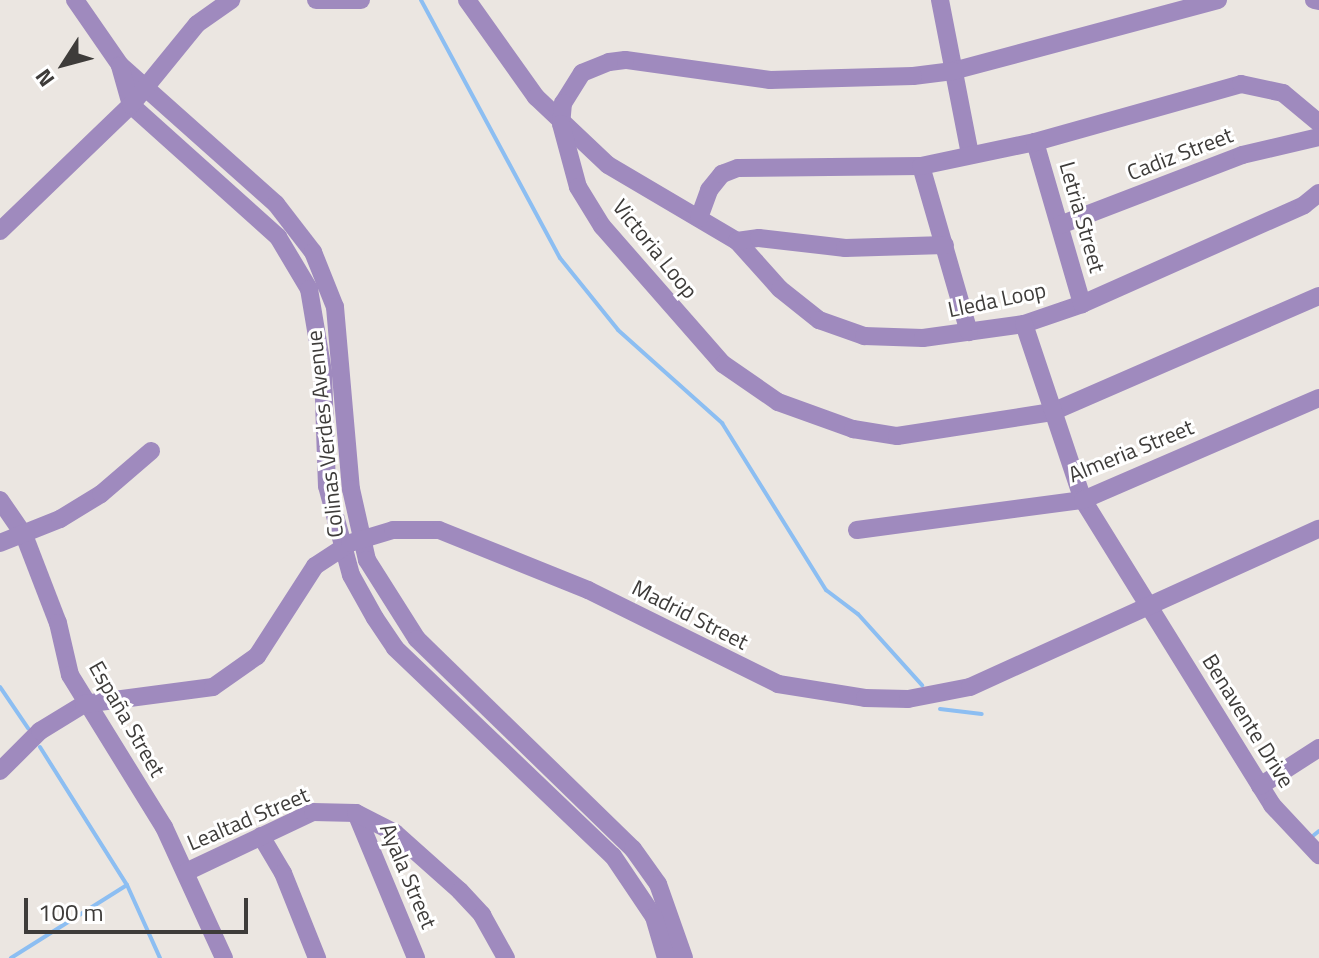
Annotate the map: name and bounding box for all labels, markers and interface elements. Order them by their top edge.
north arrow [24,24,104,104]
text: N [26,62,63,94]
street label: Cadiz Street [1123,122,1237,186]
street label: Letria Street [1054,158,1110,276]
street label: Victoria Loop [607,194,703,304]
street label: Lleda Loop [946,277,1048,323]
street label: Colinas Verdes Avenue [301,329,349,539]
street label: Almeria Street [1065,414,1197,488]
street label: Madrid Street [628,574,752,656]
street label: Benavente Drive [1196,649,1300,793]
street label: España Street [83,656,171,782]
street label: Lealtad Street [183,782,313,856]
street label: Ayala Street [374,819,442,933]
scale bar [28,882,252,932]
text: 100 m [38,894,104,930]

